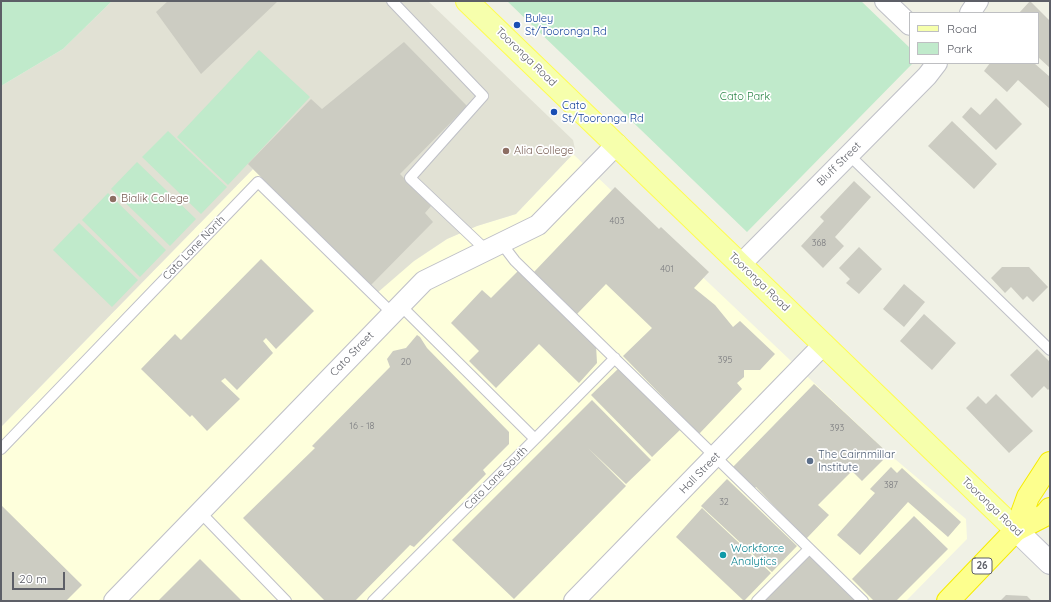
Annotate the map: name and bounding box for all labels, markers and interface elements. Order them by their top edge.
place label: Buley St/Tooronga Rd [525,12,607,38]
legend [909,12,1039,64]
marker: Buley St/Tooronga Rd [512,20,522,30]
text: Road [947,21,977,36]
street label: Tooronga Road [493,25,559,89]
text: Park [947,41,972,56]
park label: Cato Park [720,90,770,104]
place label: Cato St/Tooronga Rd [562,99,644,125]
marker: Cato St/Tooronga Rd [549,107,559,117]
street label: Bluff Street [814,139,864,189]
place label: Alia College [514,144,573,158]
marker: Alia College [501,146,511,156]
place label: Bialik College [121,192,189,206]
marker: Bialik College [108,194,118,204]
street label: Cato Lane North [160,213,228,283]
house number: 403 [610,216,624,226]
house number: 368 [812,238,826,248]
street label: Tooronga Road [726,250,792,314]
house number: 401 [660,264,674,274]
street label: Cato Street [327,329,377,379]
house number: 395 [718,355,732,365]
house number: 20 [401,357,411,367]
house number: 16 - 18 [350,421,374,431]
house number: 393 [830,423,844,433]
street label: Cato Lane South [462,444,530,512]
place label: The Cairnmillar Institute [818,448,895,474]
street label: Hall Street [677,449,723,497]
marker: The Cairnmillar Institute [805,456,815,466]
street label: Tooronga Road [959,475,1025,539]
house number: 387 [884,480,898,490]
house number: 32 [719,497,729,507]
place label: Workforce Analytics [731,542,784,568]
marker: Workforce Analytics [718,550,728,560]
road number: 26 [972,558,992,574]
scale bar [14,564,67,590]
text: 20 m [19,571,47,586]

